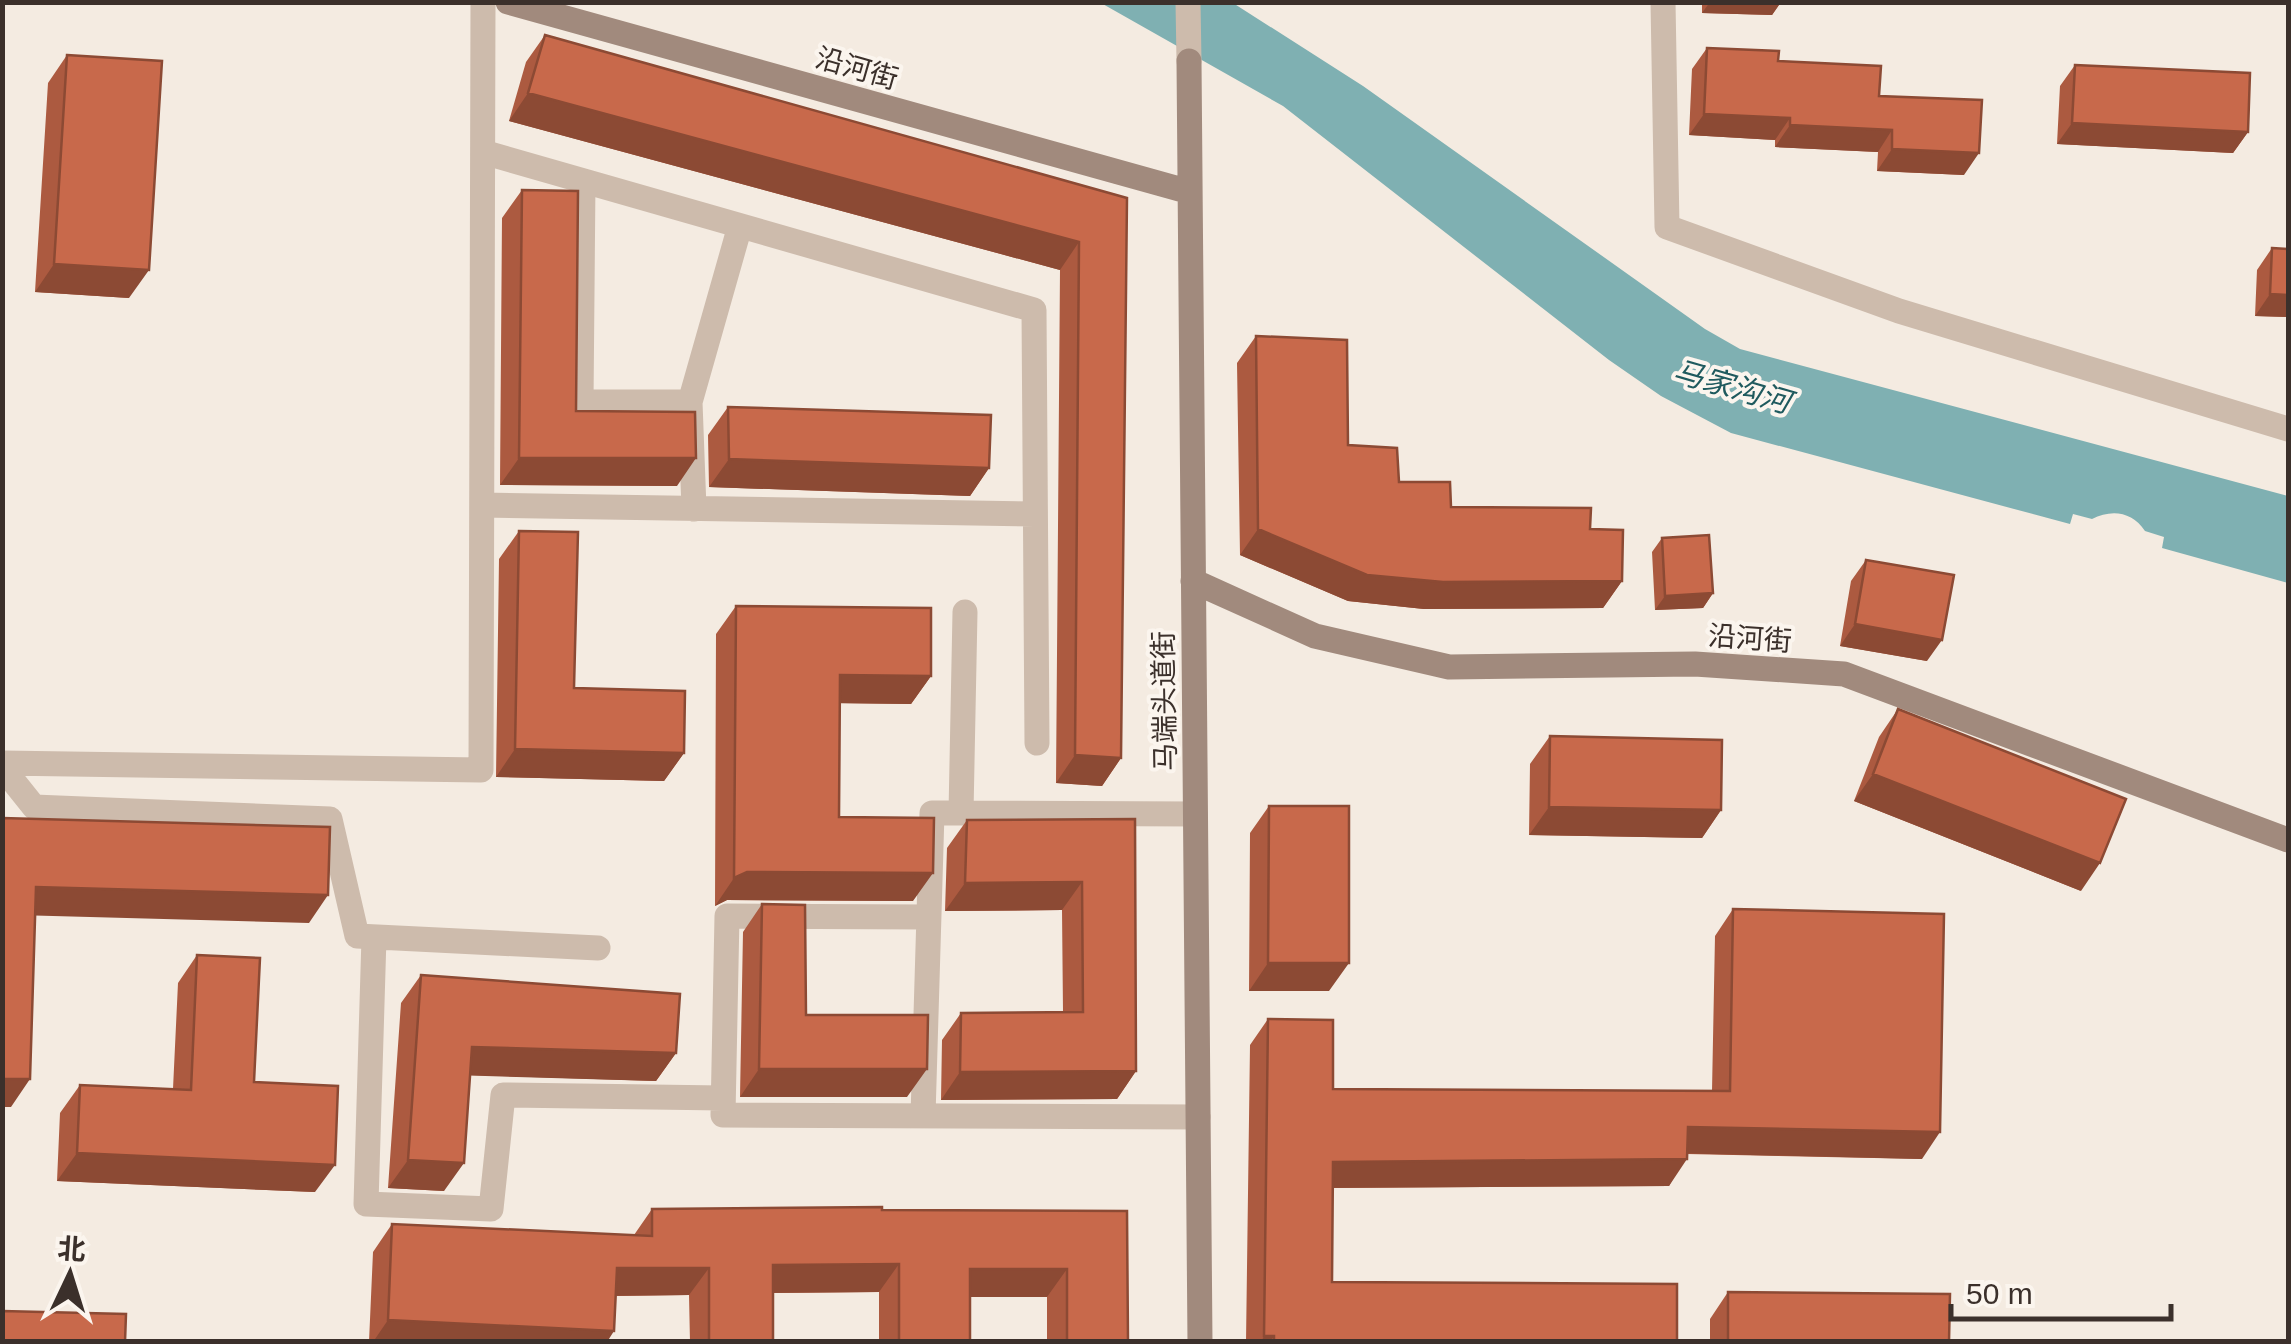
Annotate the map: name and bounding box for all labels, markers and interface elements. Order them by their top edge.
street label: 沿河街 [812,42,902,95]
water label: 马家沟河 [1670,354,1799,420]
street label: 沿河街 [1707,620,1793,657]
street label: 马端头道街 [1148,631,1181,771]
north arrow [20,1224,120,1324]
text: 北 [57,1233,87,1266]
scale bar [1951,1259,2171,1321]
text: 50 m [1966,1277,2033,1310]

